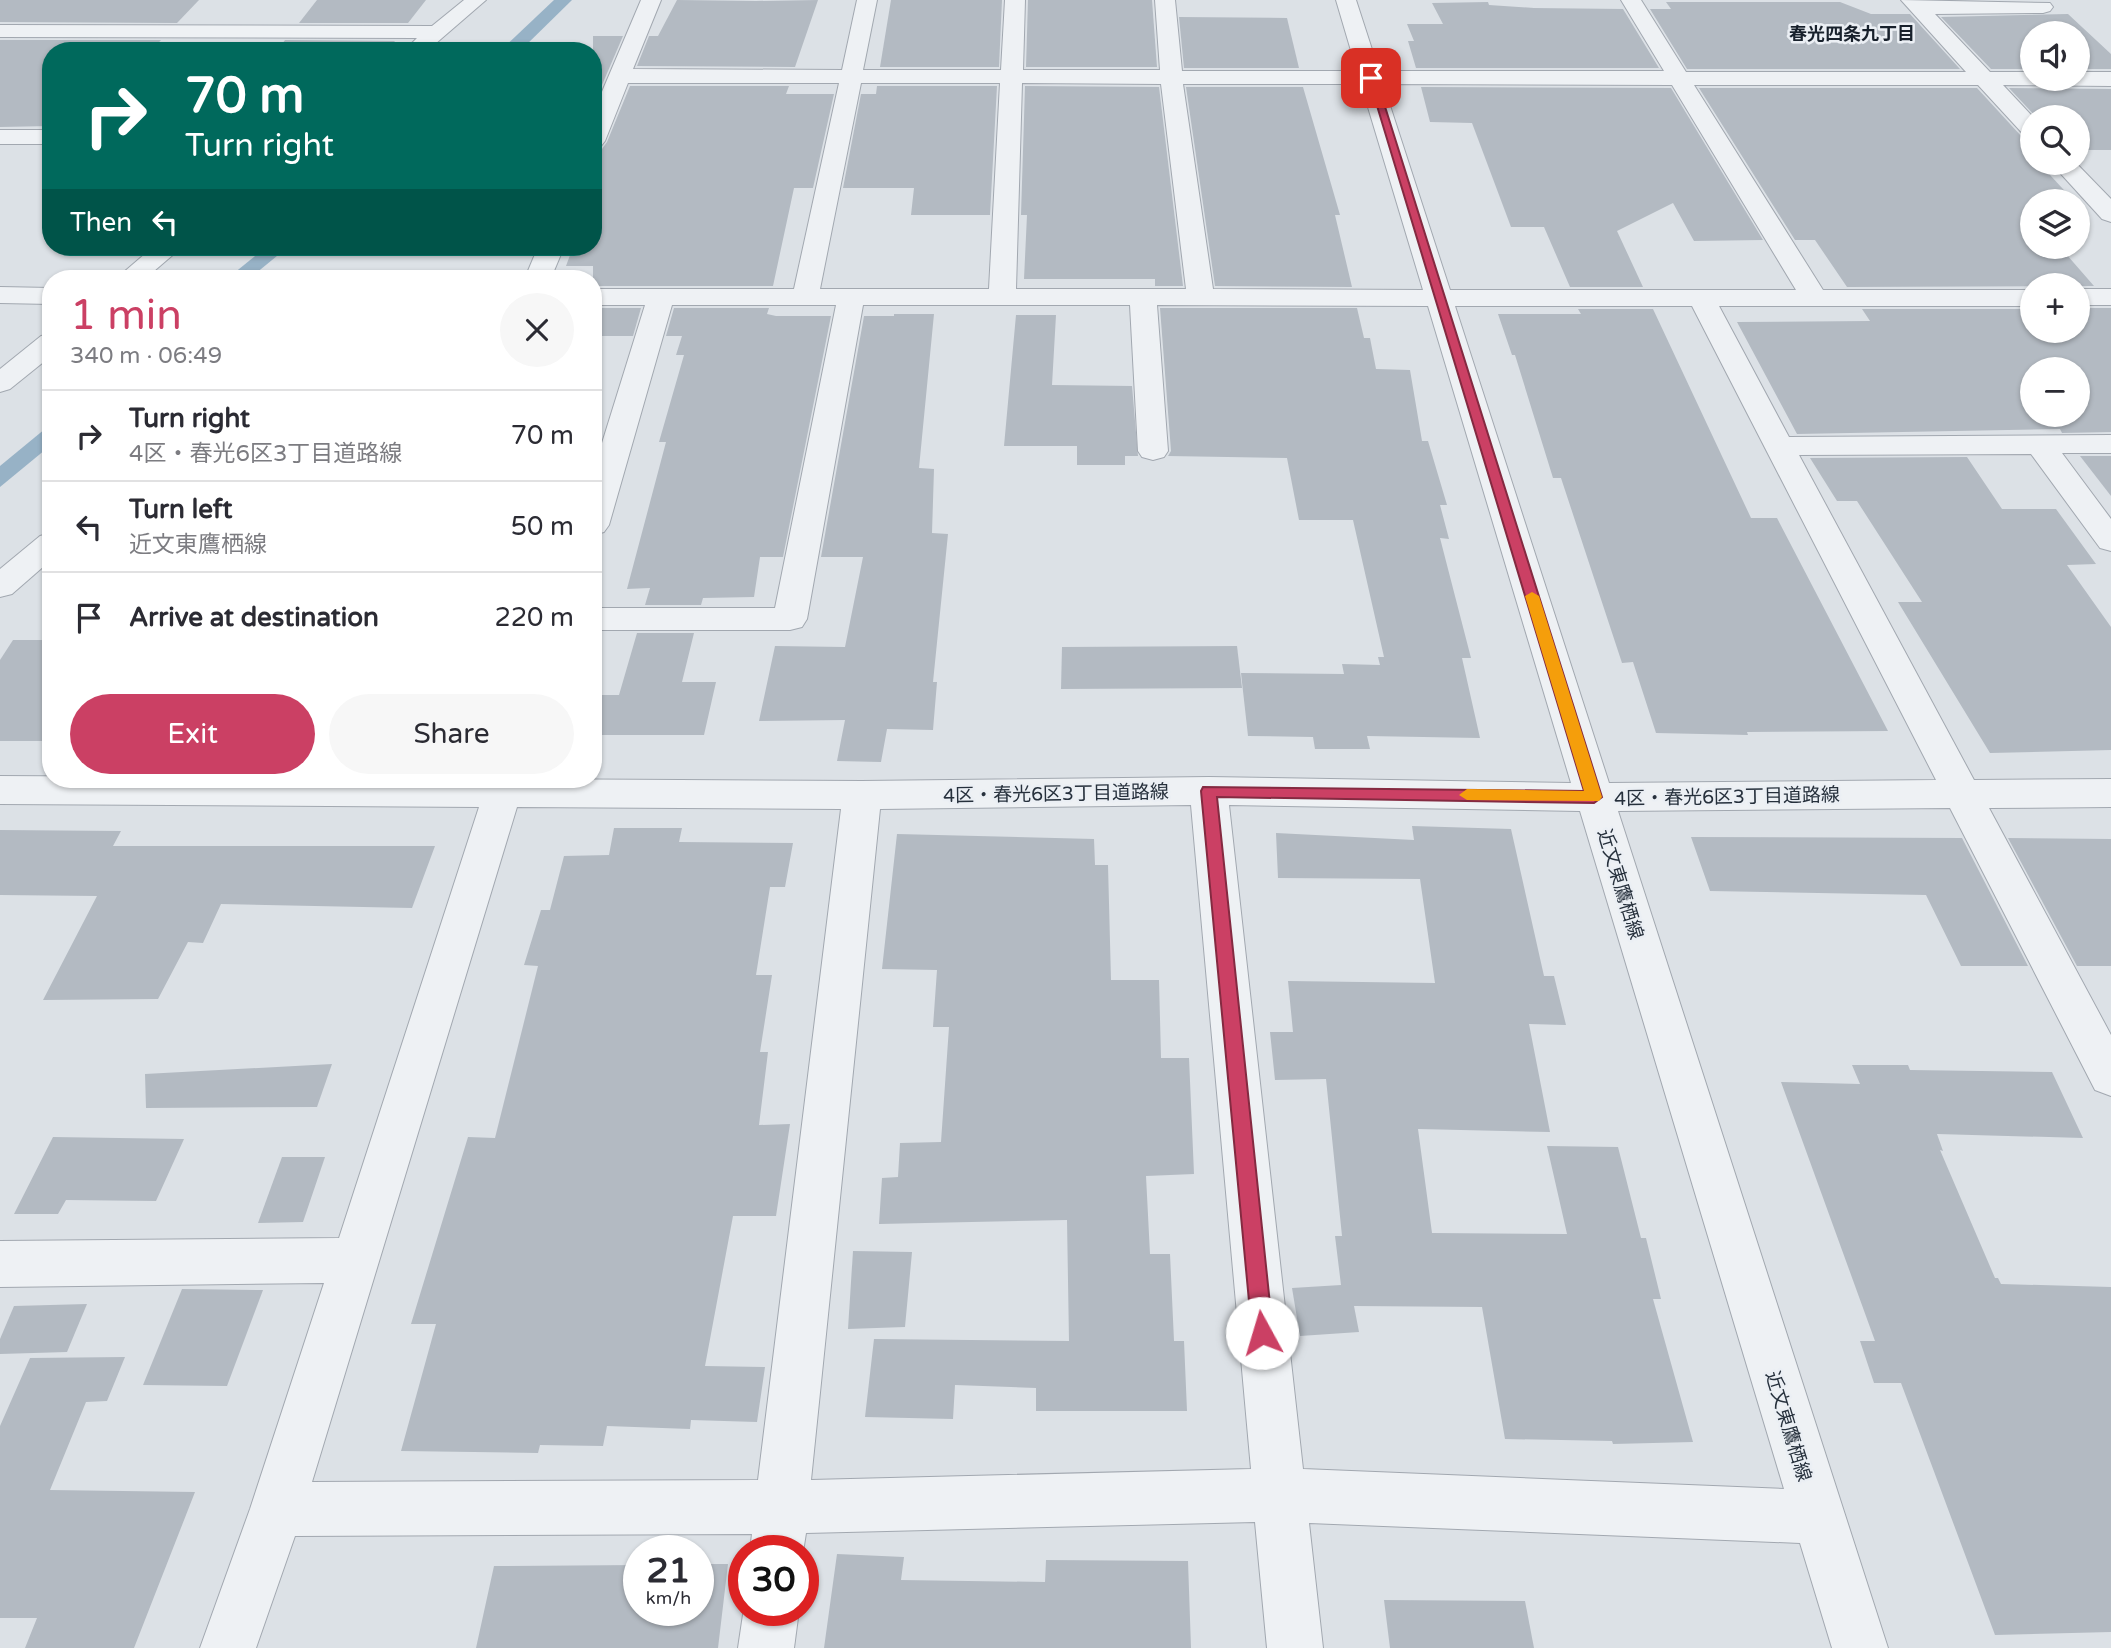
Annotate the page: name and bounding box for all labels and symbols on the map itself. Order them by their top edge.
district label: 春光四条九丁目 [1789,23,1915,45]
pin [1341,48,1401,108]
street label: 4区・春光6区3丁目道路線 [943,781,1169,807]
street label: 4区・春光6区3丁目道路線 [1614,784,1840,810]
street label: 近文東鷹栖線 [1593,827,1647,942]
position arrow [1225,1296,1299,1370]
street label: 近文東鷹栖線 [1761,1369,1815,1484]
speed limit sign: 30 [728,1535,819,1626]

